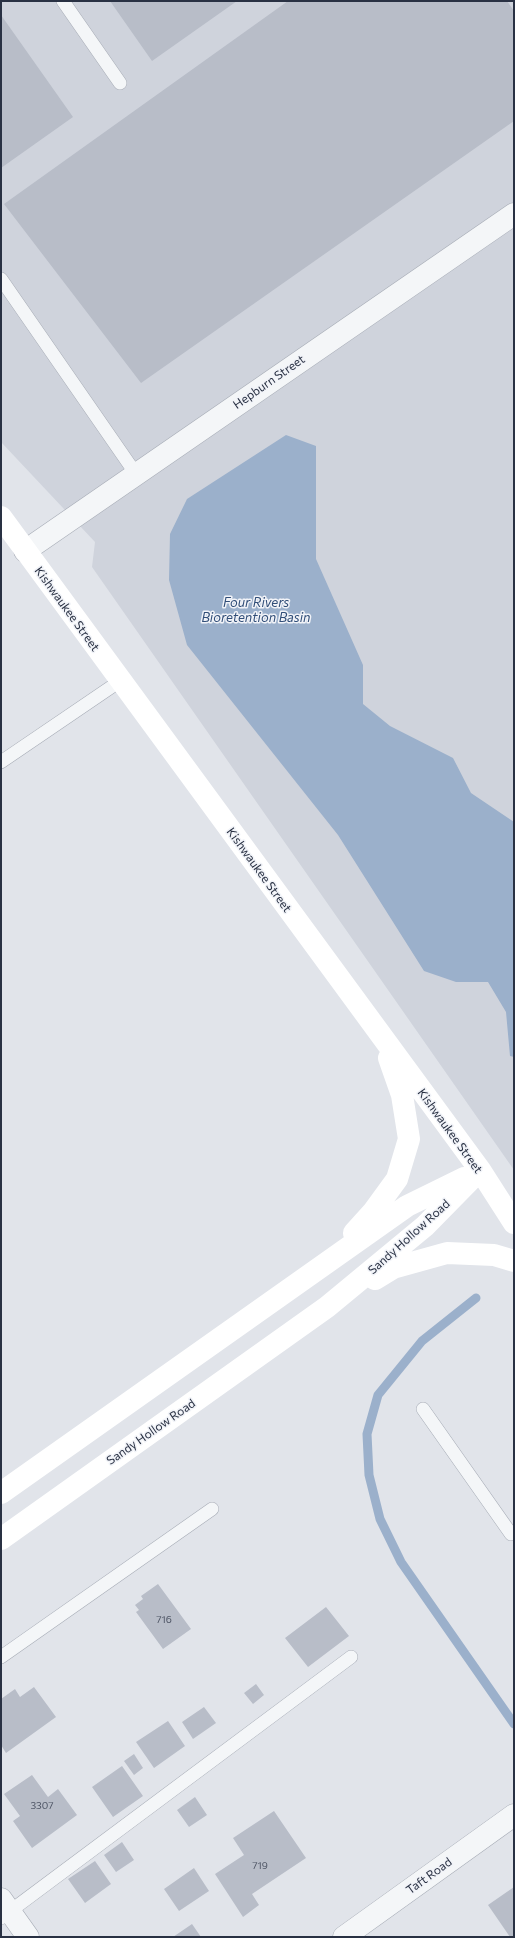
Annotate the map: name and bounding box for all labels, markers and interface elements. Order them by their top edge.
street label: Hepburn Street [230,352,308,412]
street label: Kishwaukee Street [32,564,102,654]
water label: Four Rivers Bioretention Basin [201,595,311,626]
street label: Kishwaukee Street [224,825,294,915]
street label: Kishwaukee Street [415,1086,485,1176]
street label: Sandy Hollow Road [365,1197,453,1277]
street label: Sandy Hollow Road [104,1396,198,1468]
house number: 716 [156,1614,172,1626]
house number: 3307 [30,1800,54,1812]
street label: Taft Road [403,1855,455,1897]
house number: 719 [252,1860,268,1872]

